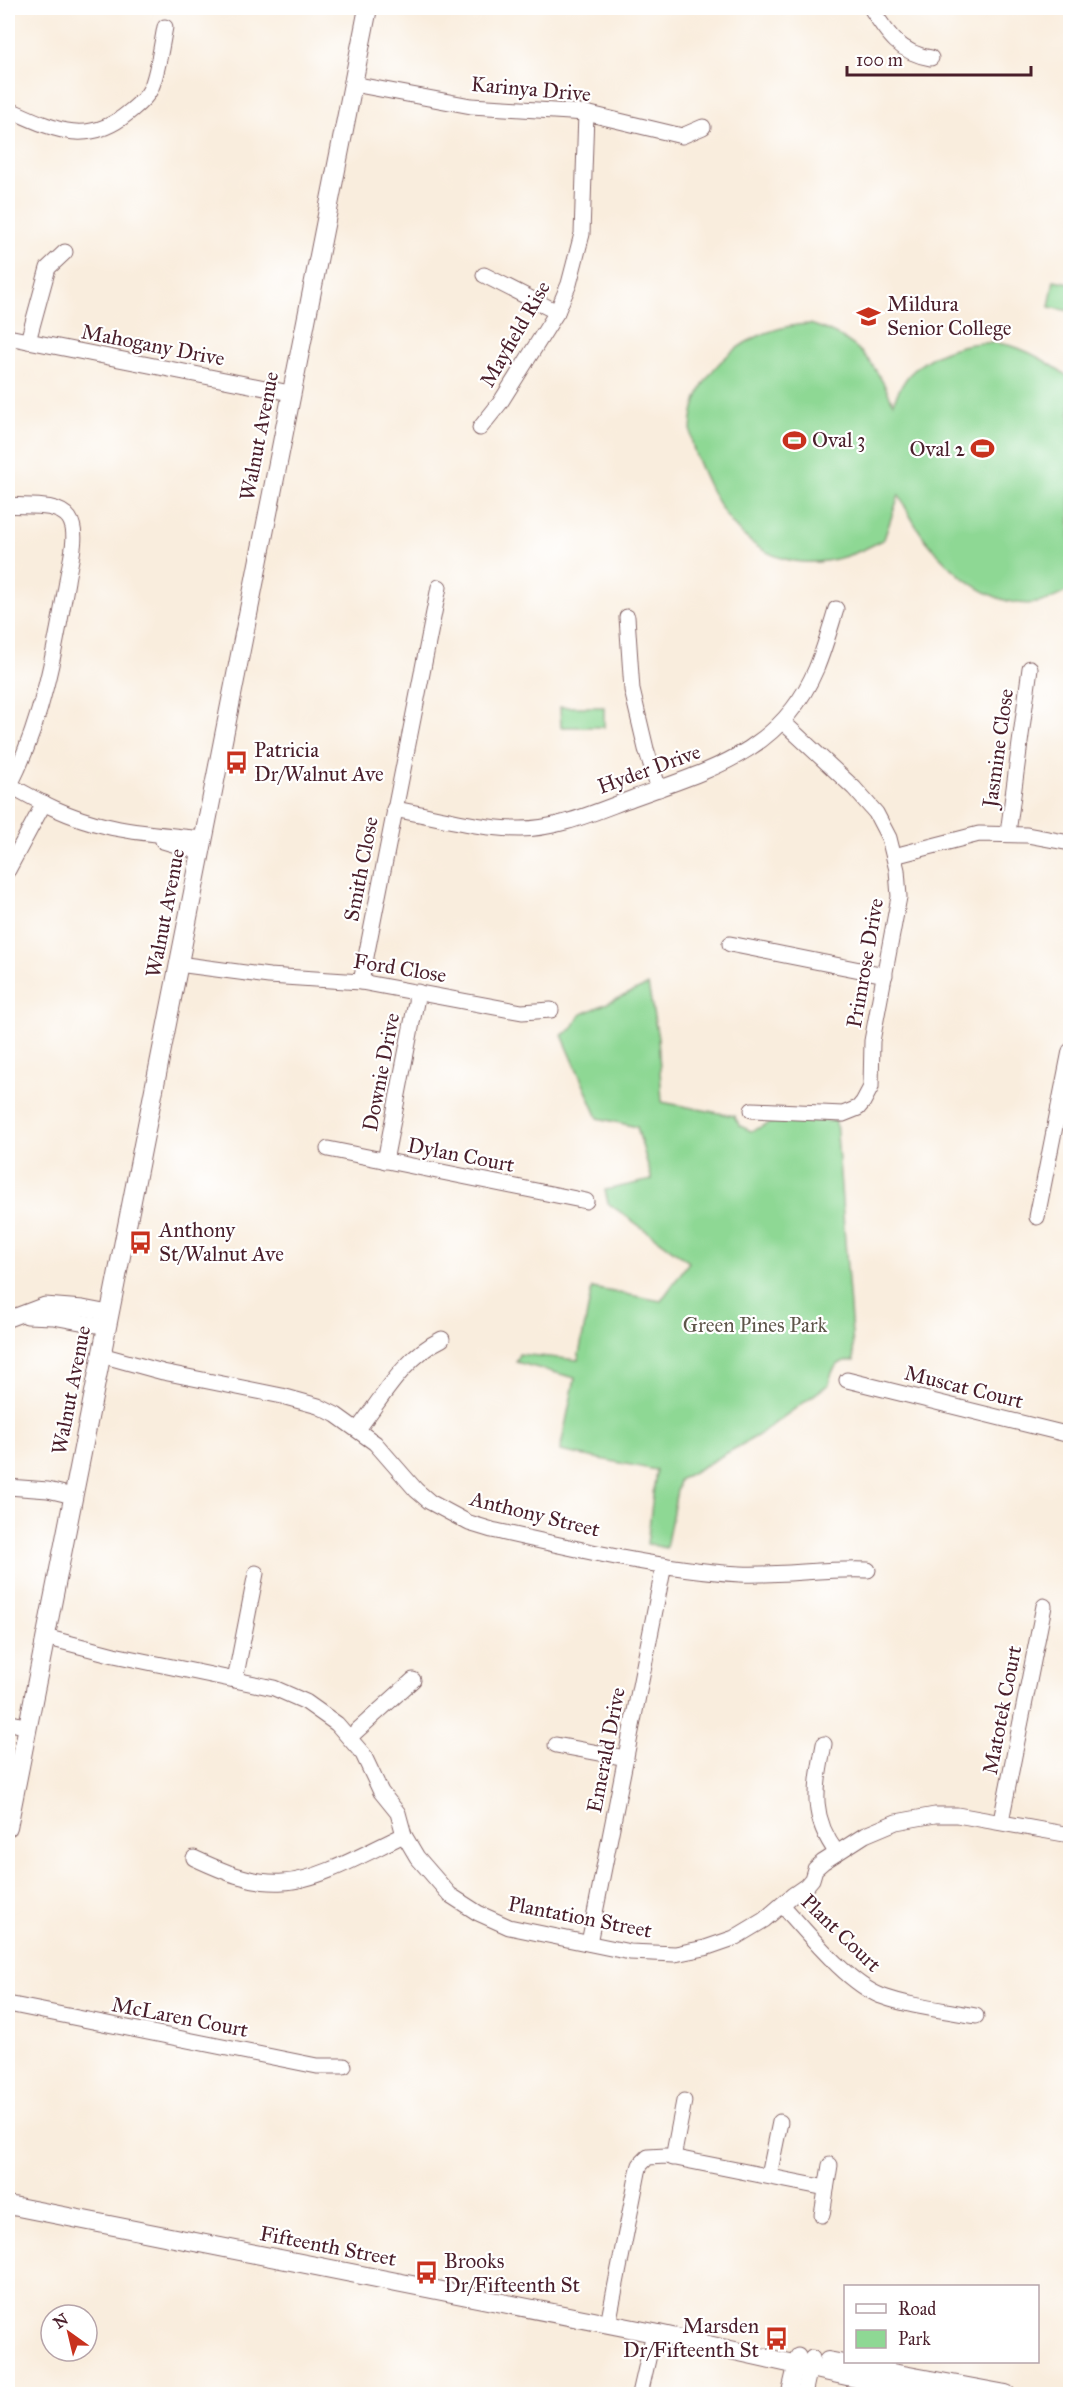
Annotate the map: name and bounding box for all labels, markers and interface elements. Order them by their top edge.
scale bar [847,39,1032,77]
text: 100 m [856,49,903,71]
street label: Karinya Drive [470,71,592,107]
street label: Mayfield Rise [474,276,556,392]
place label: Mildura Senior College [887,291,1012,341]
school or university icon: Mildura Senior College [856,303,882,329]
street label: Mahogany Drive [79,318,227,372]
street label: Walnut Avenue [234,369,284,503]
sports icon: Oval 3 [781,427,807,453]
place label: Oval 3 [812,427,866,453]
place label: Oval 2 [910,436,966,462]
sports icon: Oval 2 [970,436,996,462]
street label: Jasmine Close [977,687,1019,811]
place label: Patricia Dr/Walnut Ave [254,737,384,787]
street label: Hyder Drive [594,738,704,800]
bus stop icon: Patricia Dr/Walnut Ave [223,749,249,775]
street label: Smith Close [338,814,384,924]
street label: Walnut Avenue [140,846,190,980]
street label: Primrose Drive [841,896,889,1030]
street label: Ford Close [352,948,449,988]
street label: Downie Drive [357,1010,405,1133]
street label: Dylan Court [405,1132,517,1178]
place label: Anthony St/Walnut Ave [158,1217,284,1267]
bus stop icon: Anthony St/Walnut Ave [128,1229,154,1255]
park label: Green Pines Park [683,1312,827,1338]
street label: Walnut Avenue [46,1323,96,1457]
street label: Muscat Court [902,1360,1027,1414]
street label: Anthony Street [467,1485,603,1543]
street label: Matotek Court [977,1643,1027,1777]
street label: Emerald Drive [581,1685,631,1815]
street label: Plant Court [796,1888,887,1978]
street label: Plantation Street [506,1890,655,1944]
street label: McLaren Court [110,1991,251,2043]
street label: Fifteenth Street [257,2220,399,2272]
place label: Brooks Dr/Fifteenth St [444,2248,581,2298]
bus stop icon: Brooks Dr/Fifteenth St [413,2260,439,2286]
legend [844,2285,1039,2363]
text: Road [898,2298,936,2320]
north arrow [39,2303,99,2363]
text: N [50,2309,72,2333]
place label: Marsden Dr/Fifteenth St [623,2313,760,2363]
bus stop icon: Marsden Dr/Fifteenth St [764,2325,790,2351]
text: Park [898,2328,931,2350]

